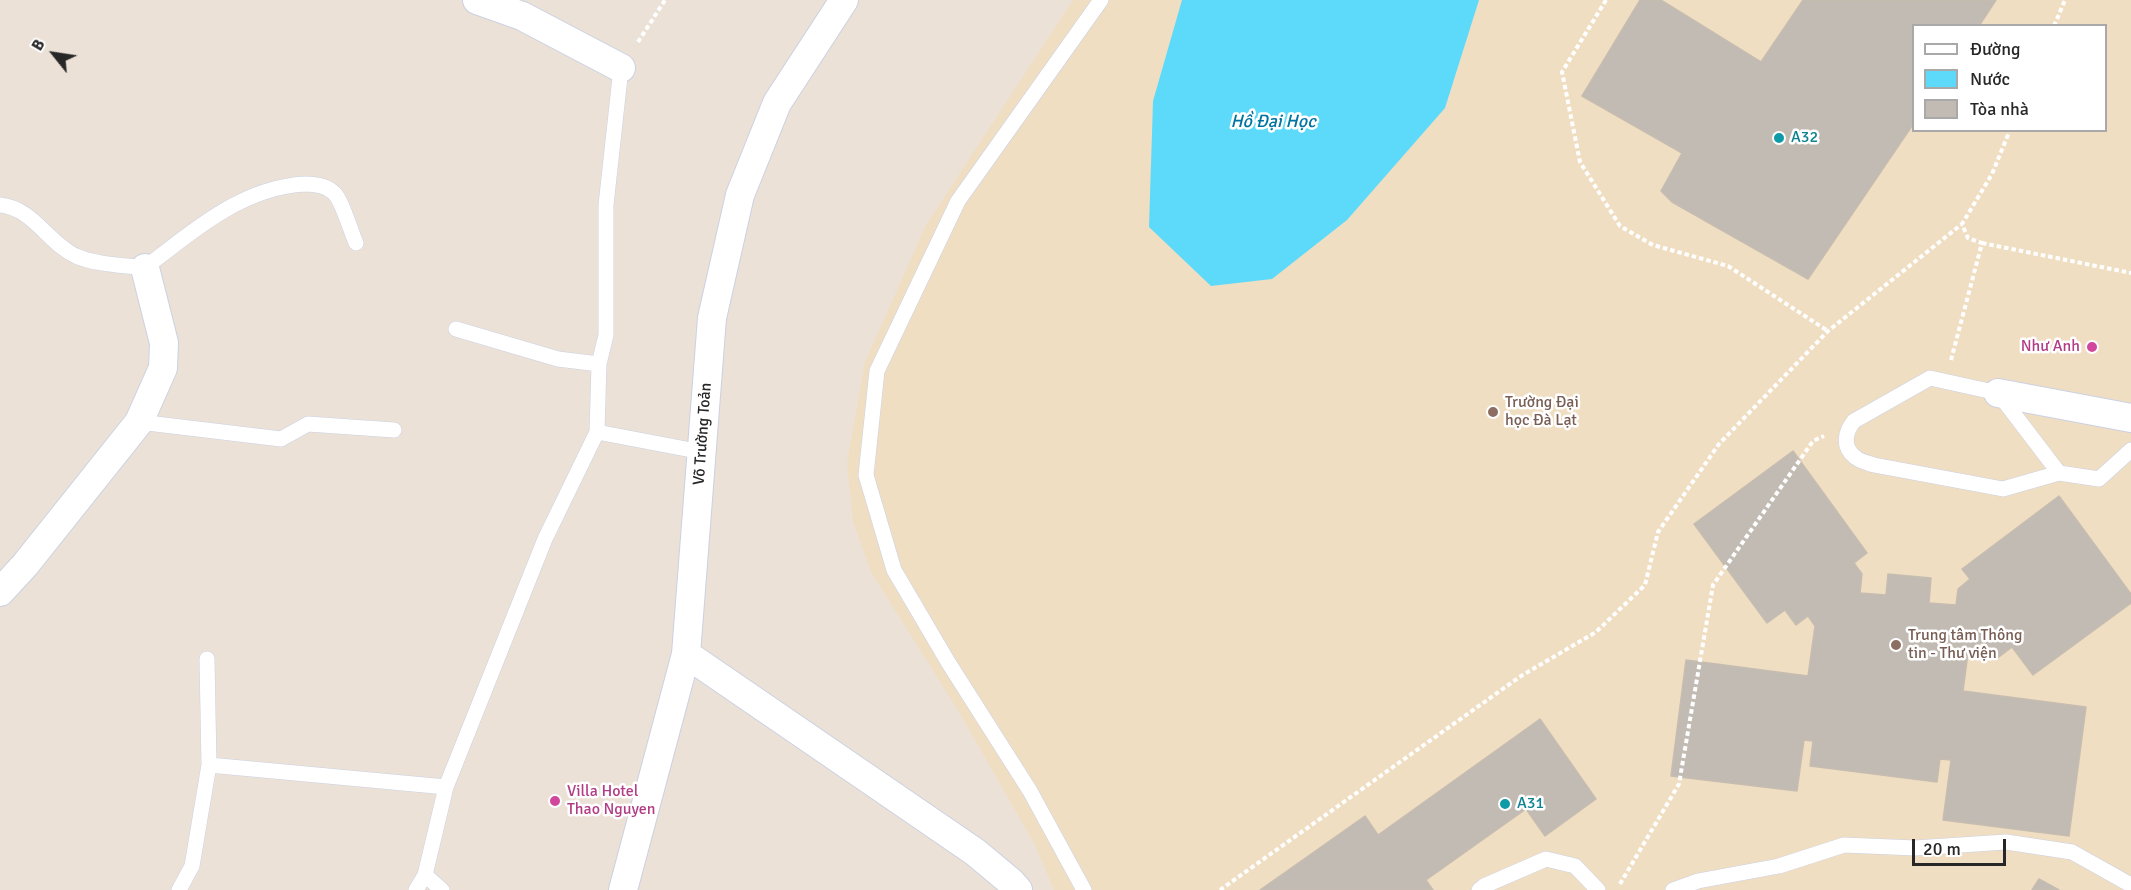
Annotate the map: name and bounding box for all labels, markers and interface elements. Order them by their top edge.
north arrow [24,24,84,84]
legend [1912,24,2107,132]
text: B [27,36,50,54]
text: Đường [1970,38,2021,60]
text: Nước [1970,68,2010,90]
text: Tòa nhà [1970,98,2029,120]
water label: Hồ Đại Học [1230,111,1316,133]
place label: A32 [1791,128,1818,148]
marker: A32 [1772,131,1786,145]
place label: Như Anh [2021,337,2080,357]
marker: Như Anh [2085,340,2099,354]
street label: Võ Trường Toản [690,382,716,486]
place label: Trường Đại học Đà Lạt [1505,393,1579,431]
marker: Trường Đại học Đà Lạt [1486,405,1500,419]
place label: Trung tâm Thông tin - Thư viện [1908,626,2022,664]
marker: Trung tâm Thông tin - Thư viện [1889,638,1903,652]
place label: Villa Hotel Thao Nguyen [567,782,656,820]
marker: Villa Hotel Thao Nguyen [548,794,562,808]
place label: A31 [1517,794,1544,814]
marker: A31 [1498,797,1512,811]
scale bar [1915,827,2010,865]
text: 20 m [1923,838,1961,860]

